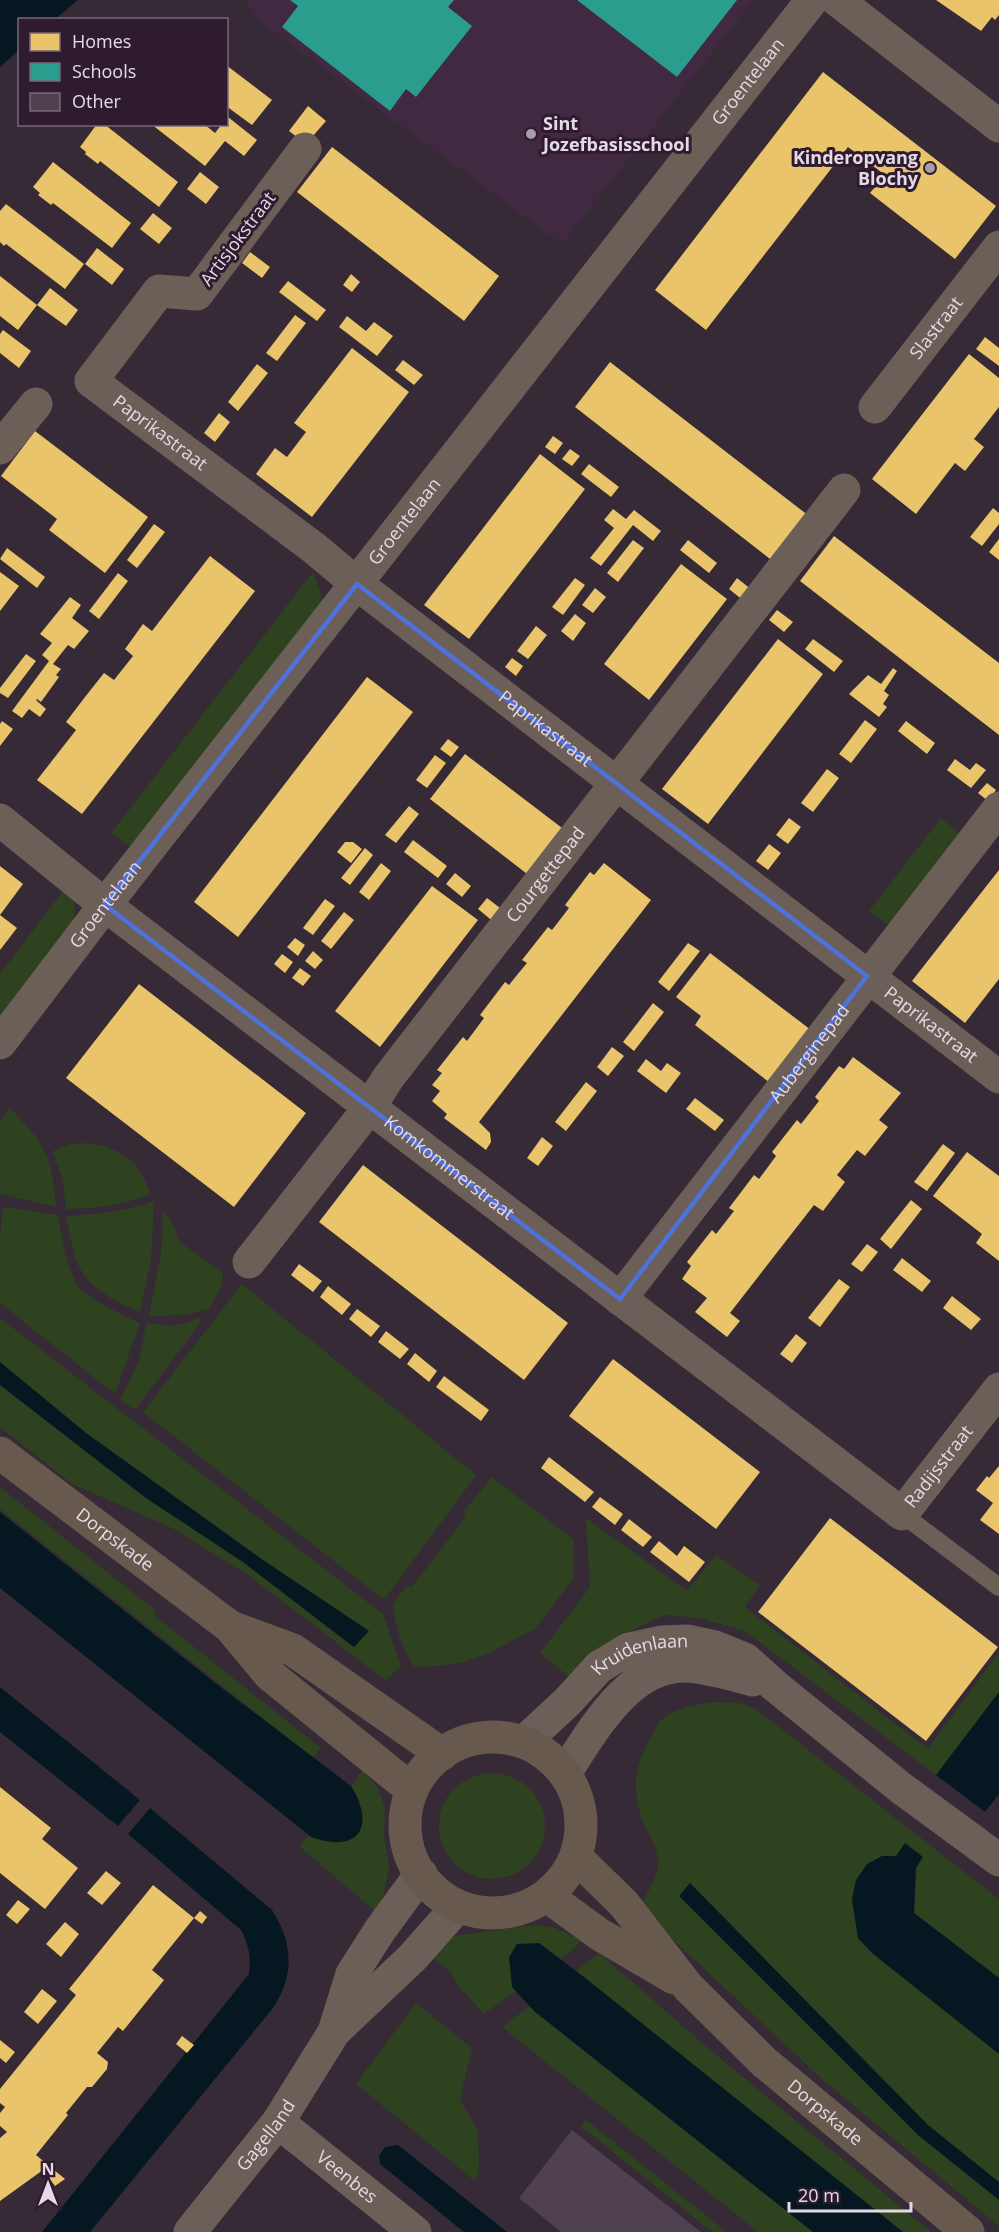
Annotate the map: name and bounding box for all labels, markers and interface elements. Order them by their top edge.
legend [18,18,228,126]
text: Homes [72,29,131,53]
street label: Groentelaan [706,33,789,130]
text: Schools [72,59,136,83]
text: Other [72,89,122,113]
place label: Sint Jozefbasisschool [541,111,690,156]
marker: Sint Jozefbasisschool [524,127,538,141]
place label: Kinderopvang Blochy [793,145,919,190]
marker: Kinderopvang Blochy [923,161,937,175]
street label: Artisjokstraat [194,186,280,290]
street label: Slastraat [904,291,967,364]
street label: Paprikastraat [109,389,213,475]
street label: Groentelaan [362,472,445,570]
street label: Paprikastraat [494,684,598,772]
street label: Courgettepad [500,821,590,927]
street label: Groentelaan [63,855,146,953]
street label: Paprikastraat [880,980,983,1068]
street label: Auberginepad [763,999,854,1107]
street label: Komkommerstraat [379,1109,520,1225]
street label: Radijsstraat [898,1420,978,1512]
street label: Dorpskade [72,1502,159,1576]
street label: Kruidenlaan [585,1628,688,1680]
street label: Dorpskade [783,2073,868,2150]
street label: Gagelland [230,2095,300,2176]
street label: Veenbes [312,2145,383,2208]
north arrow [18,2154,78,2214]
text: N [41,2158,55,2180]
scale bar [789,2175,910,2213]
text: 20 m [798,2183,840,2207]

